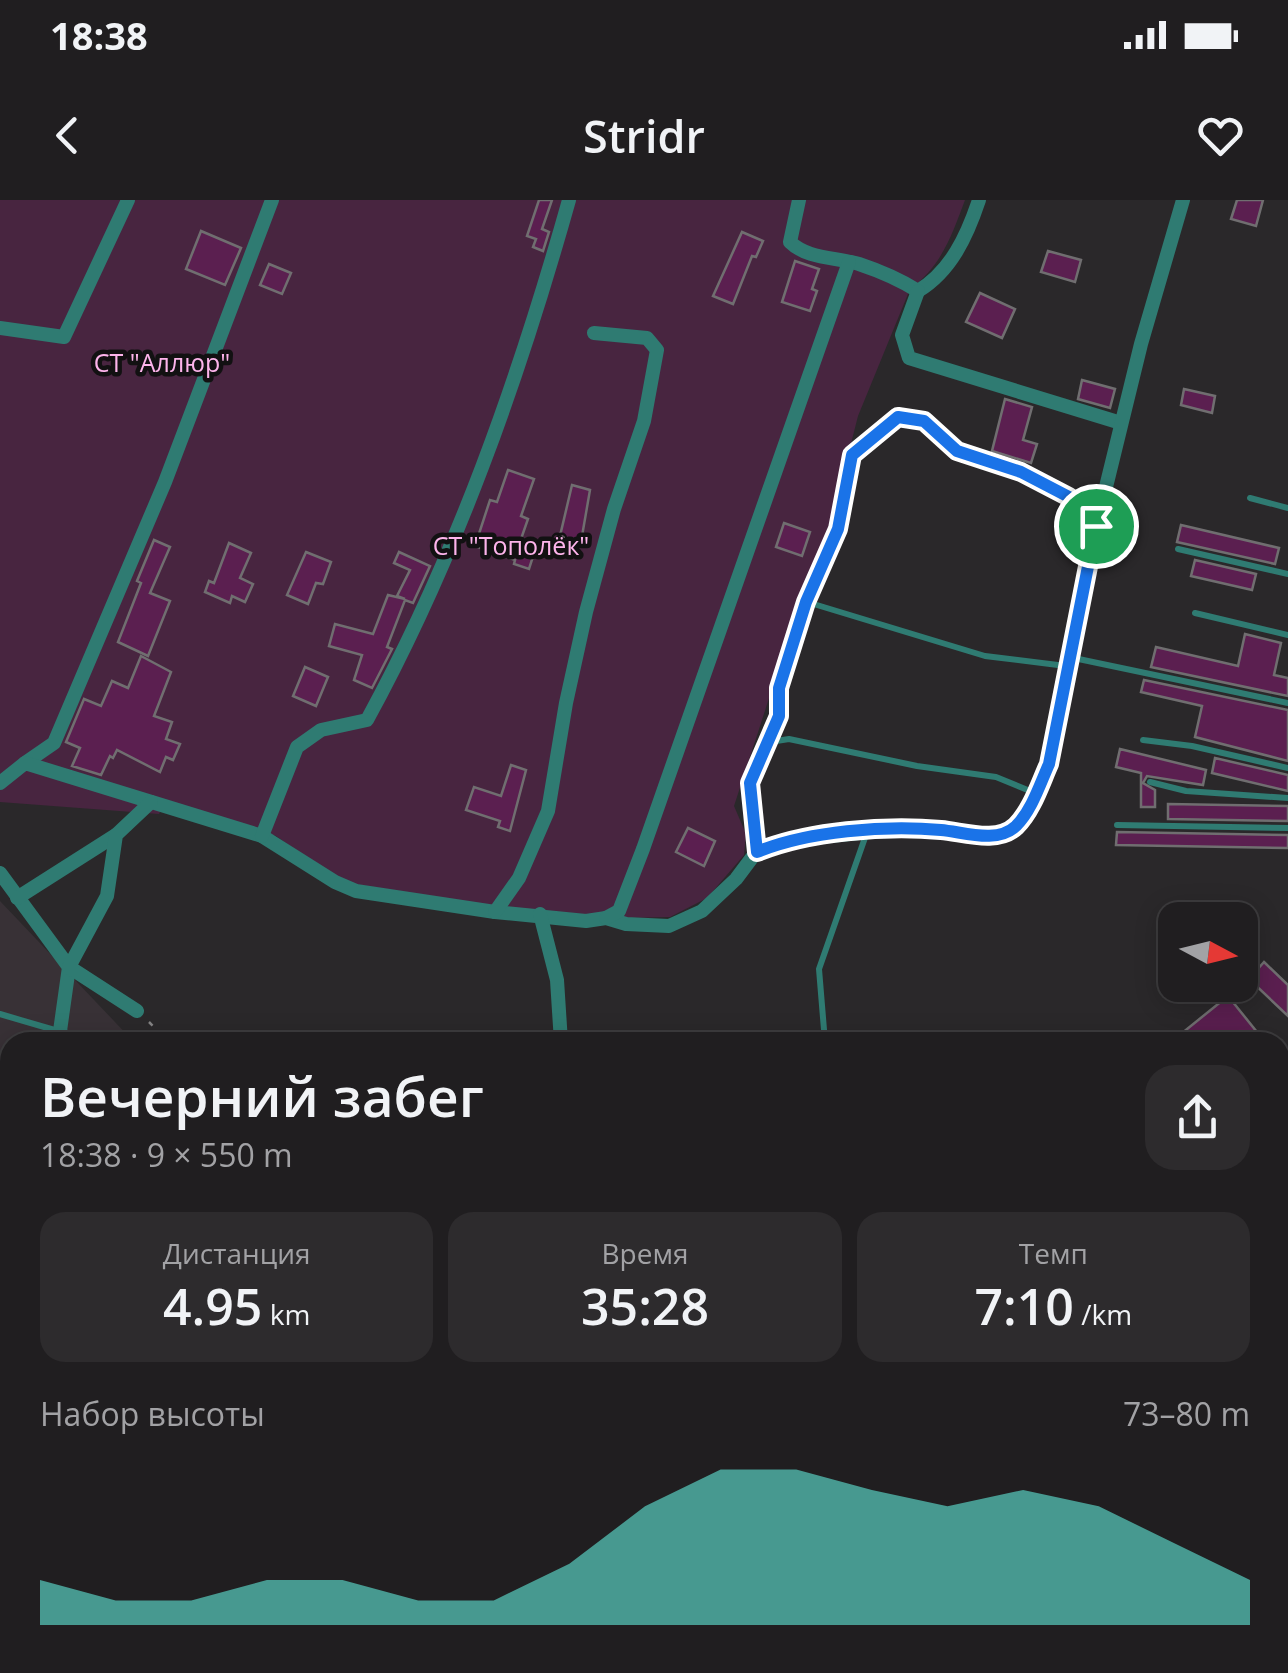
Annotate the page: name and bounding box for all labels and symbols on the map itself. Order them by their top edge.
park label: СТ "Аллюр" [94,345,230,379]
pin [1054,484,1139,569]
park label: СТ "Тополёк" [433,528,589,562]
north arrow [1158,902,1258,1002]

